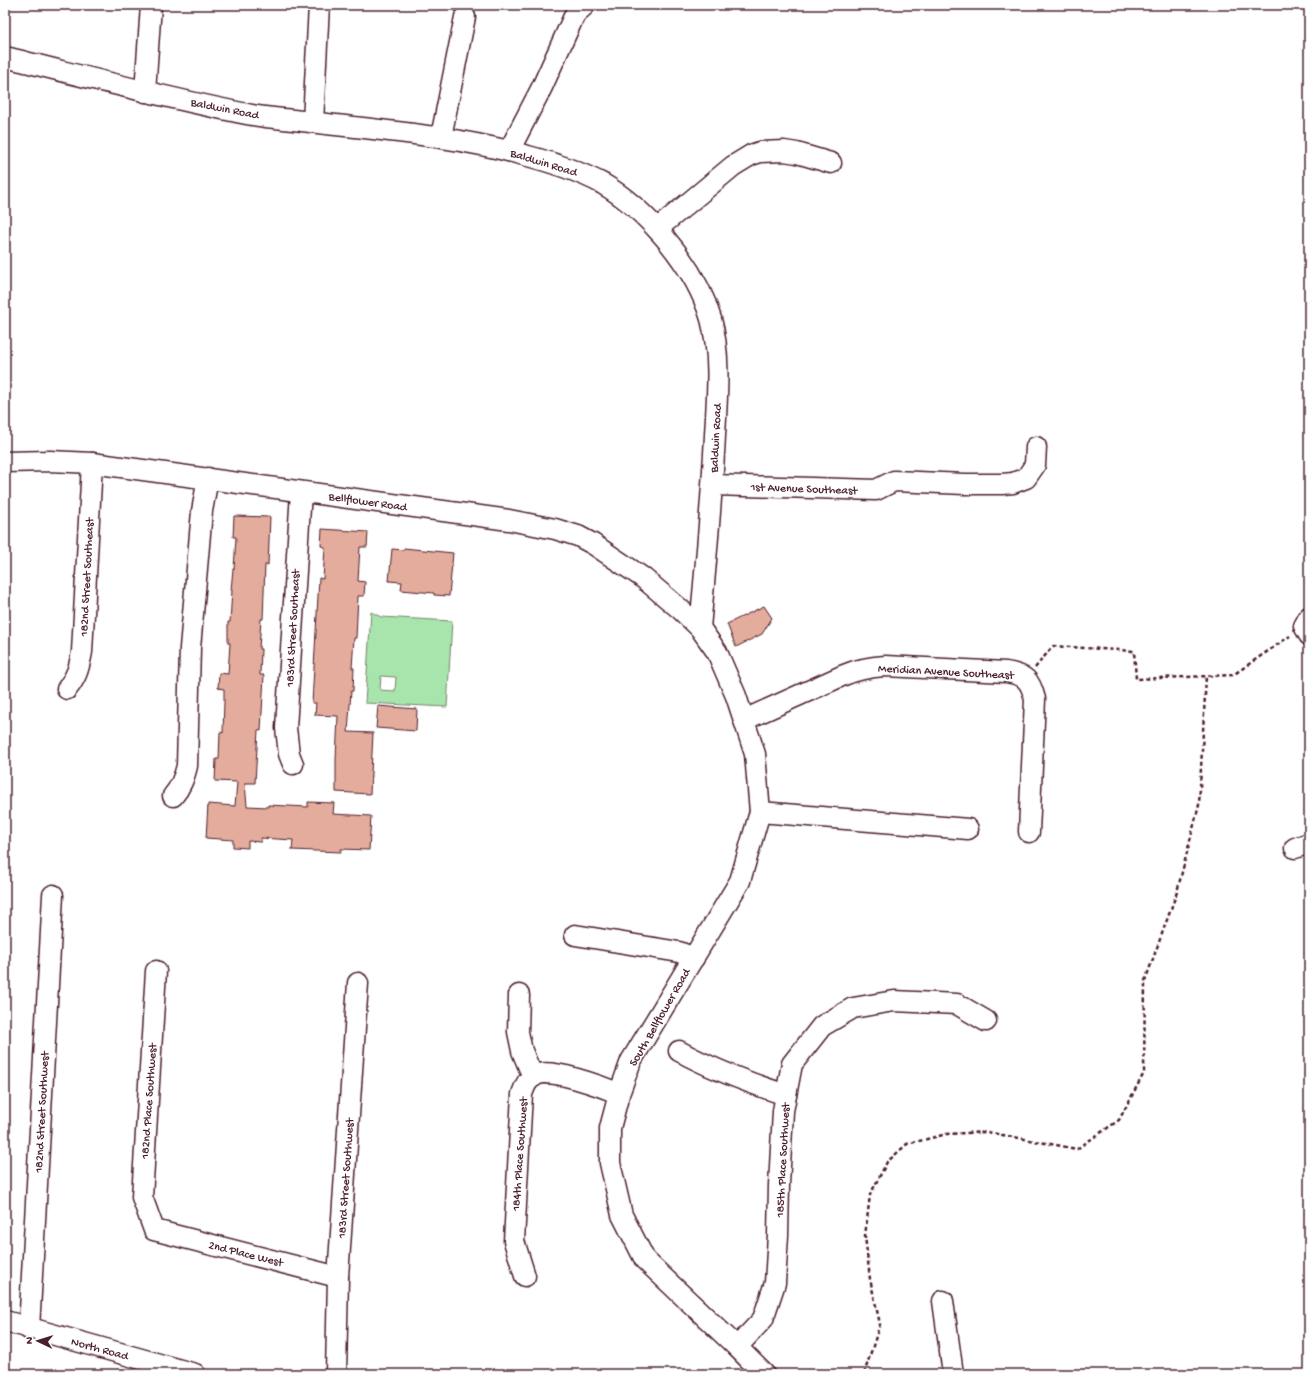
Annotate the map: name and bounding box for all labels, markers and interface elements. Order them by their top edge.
street label: Baldwin Road [188,96,261,124]
street label: Baldwin Road [507,147,579,181]
street label: Baldwin Road [708,402,726,474]
street label: 1st Avenue Southeast [749,481,859,499]
street label: Bellflower Road [327,490,409,516]
street label: 182nd Street Southeast [78,516,98,638]
street label: 183rd Street Southeast [284,568,304,688]
street label: Meridian Avenue Southeast [878,662,1015,684]
street label: South Bellflower Road [627,966,695,1069]
street label: 182nd Place Southwest [139,1042,161,1160]
street label: 182nd Street Southwest [33,1050,53,1174]
street label: 184th Place Southwest [510,1096,532,1212]
street label: 185th Place Southwest [774,1101,794,1219]
street label: 183rd Street Southwest [336,1117,358,1240]
street label: 2nd Place West [207,1239,285,1271]
north arrow [18,1321,58,1361]
text: N [24,1336,36,1344]
street label: North Road [69,1336,131,1365]

